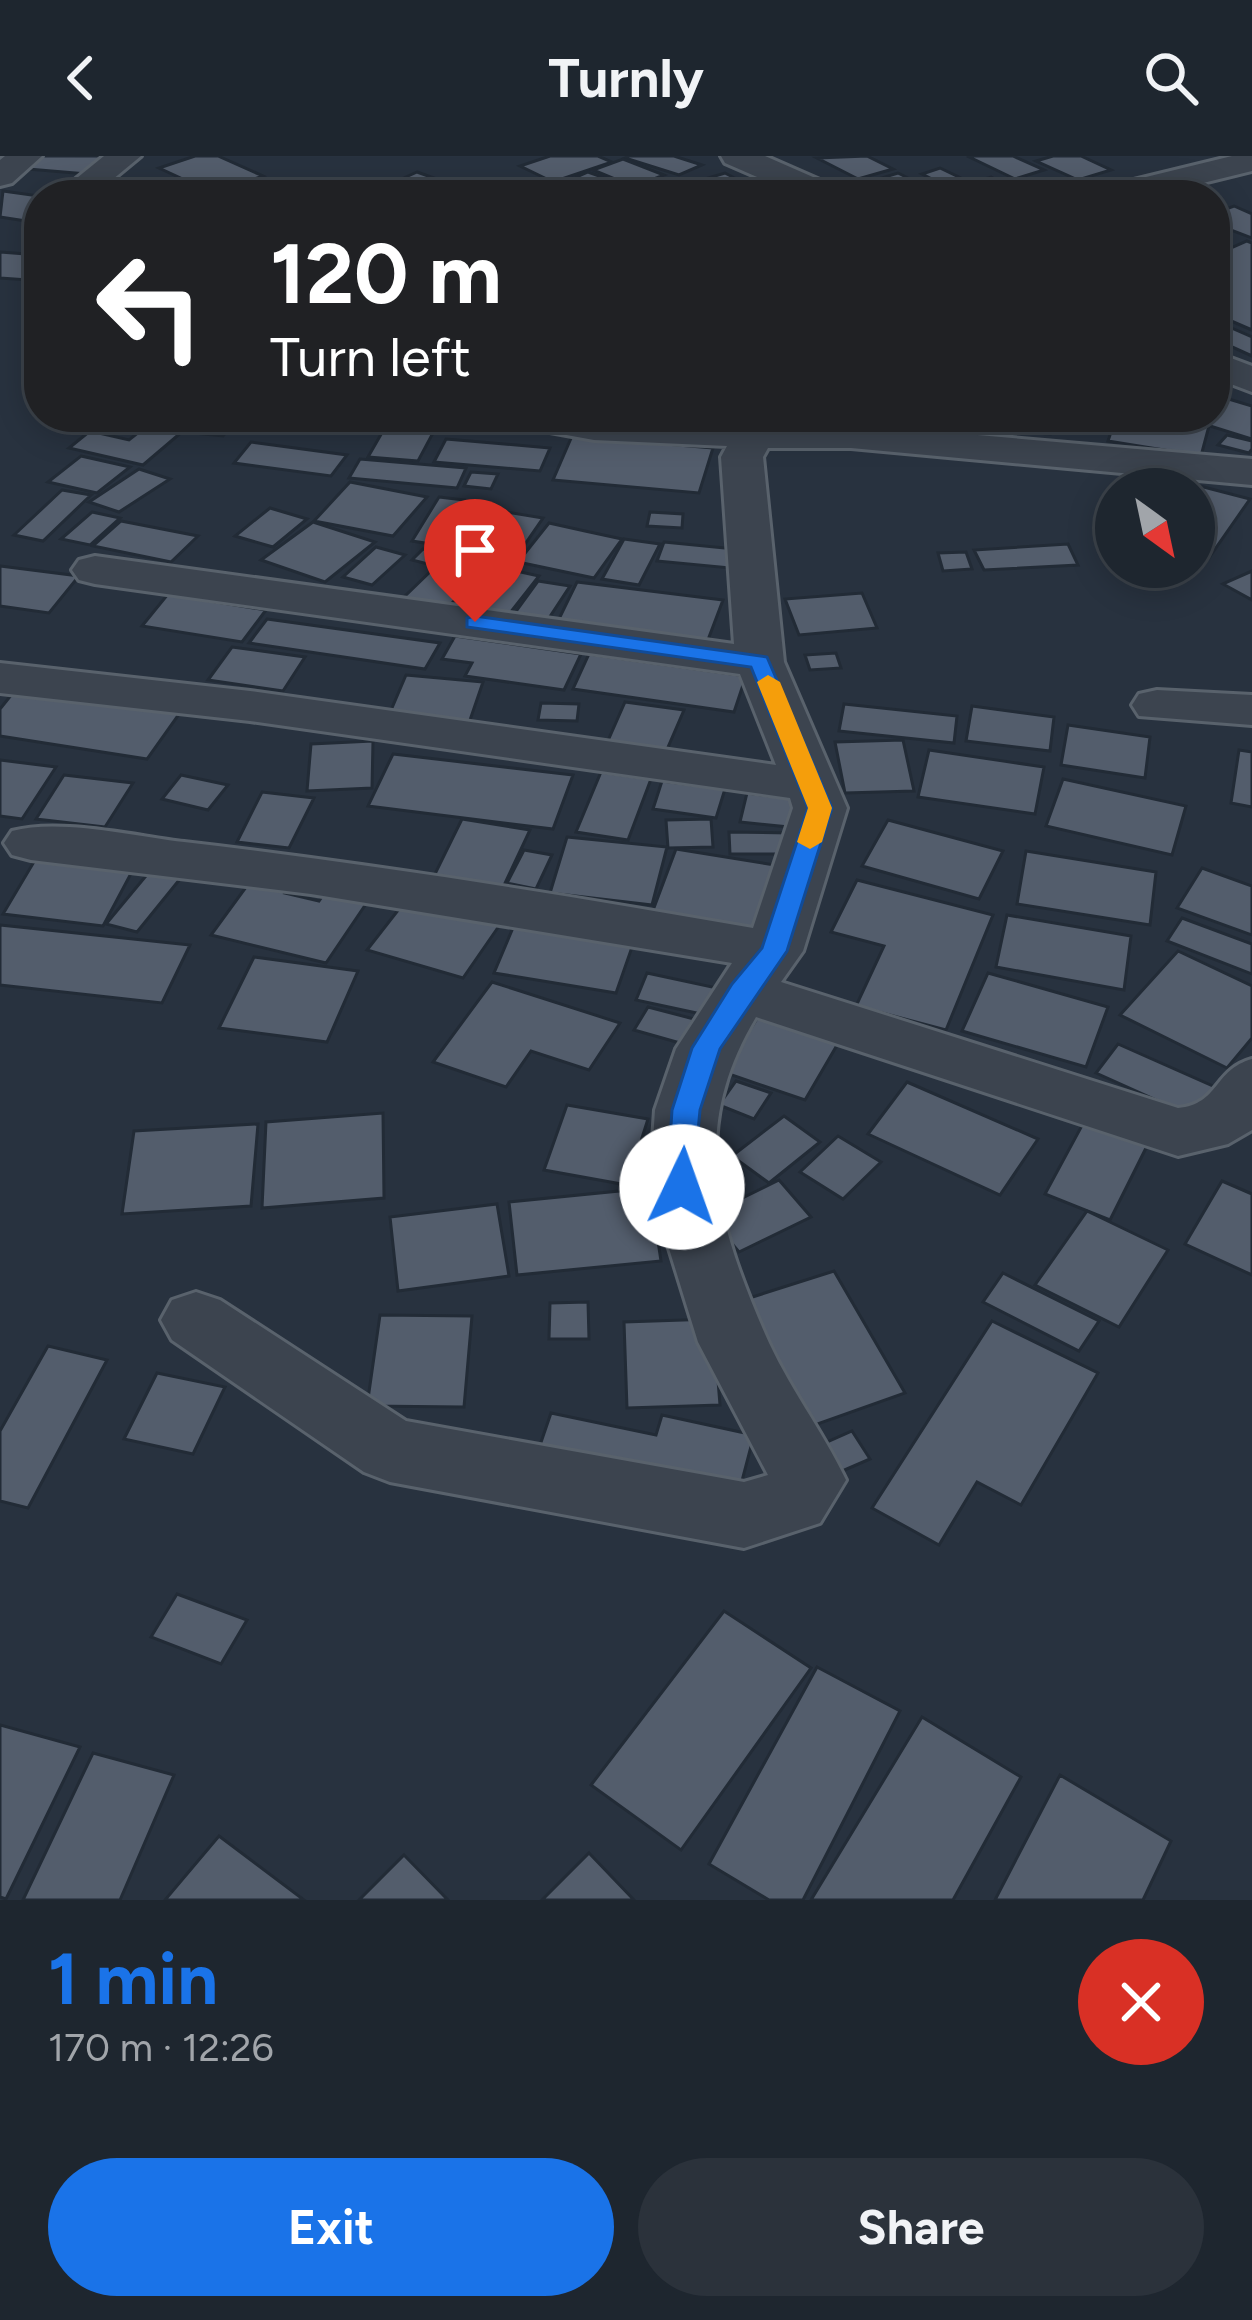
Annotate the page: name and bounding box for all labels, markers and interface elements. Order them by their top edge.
icon: back [48,45,114,111]
icon: search [1138,45,1204,111]
text: Turnly [548,46,704,111]
text: 120 m [270,223,502,324]
icon: left [72,228,228,384]
text: Turn left [270,325,471,390]
north arrow [1095,468,1215,588]
map controls [1095,468,1215,588]
pin [424,499,526,622]
icon: arrive [442,517,508,583]
position arrow [619,1124,745,1250]
text: 1 min [48,1936,218,2022]
button: close [1078,1939,1204,2065]
text: 170 m · 12:26 [48,2024,274,2071]
button: Exit [48,2158,614,2296]
button: Share [638,2158,1204,2296]

